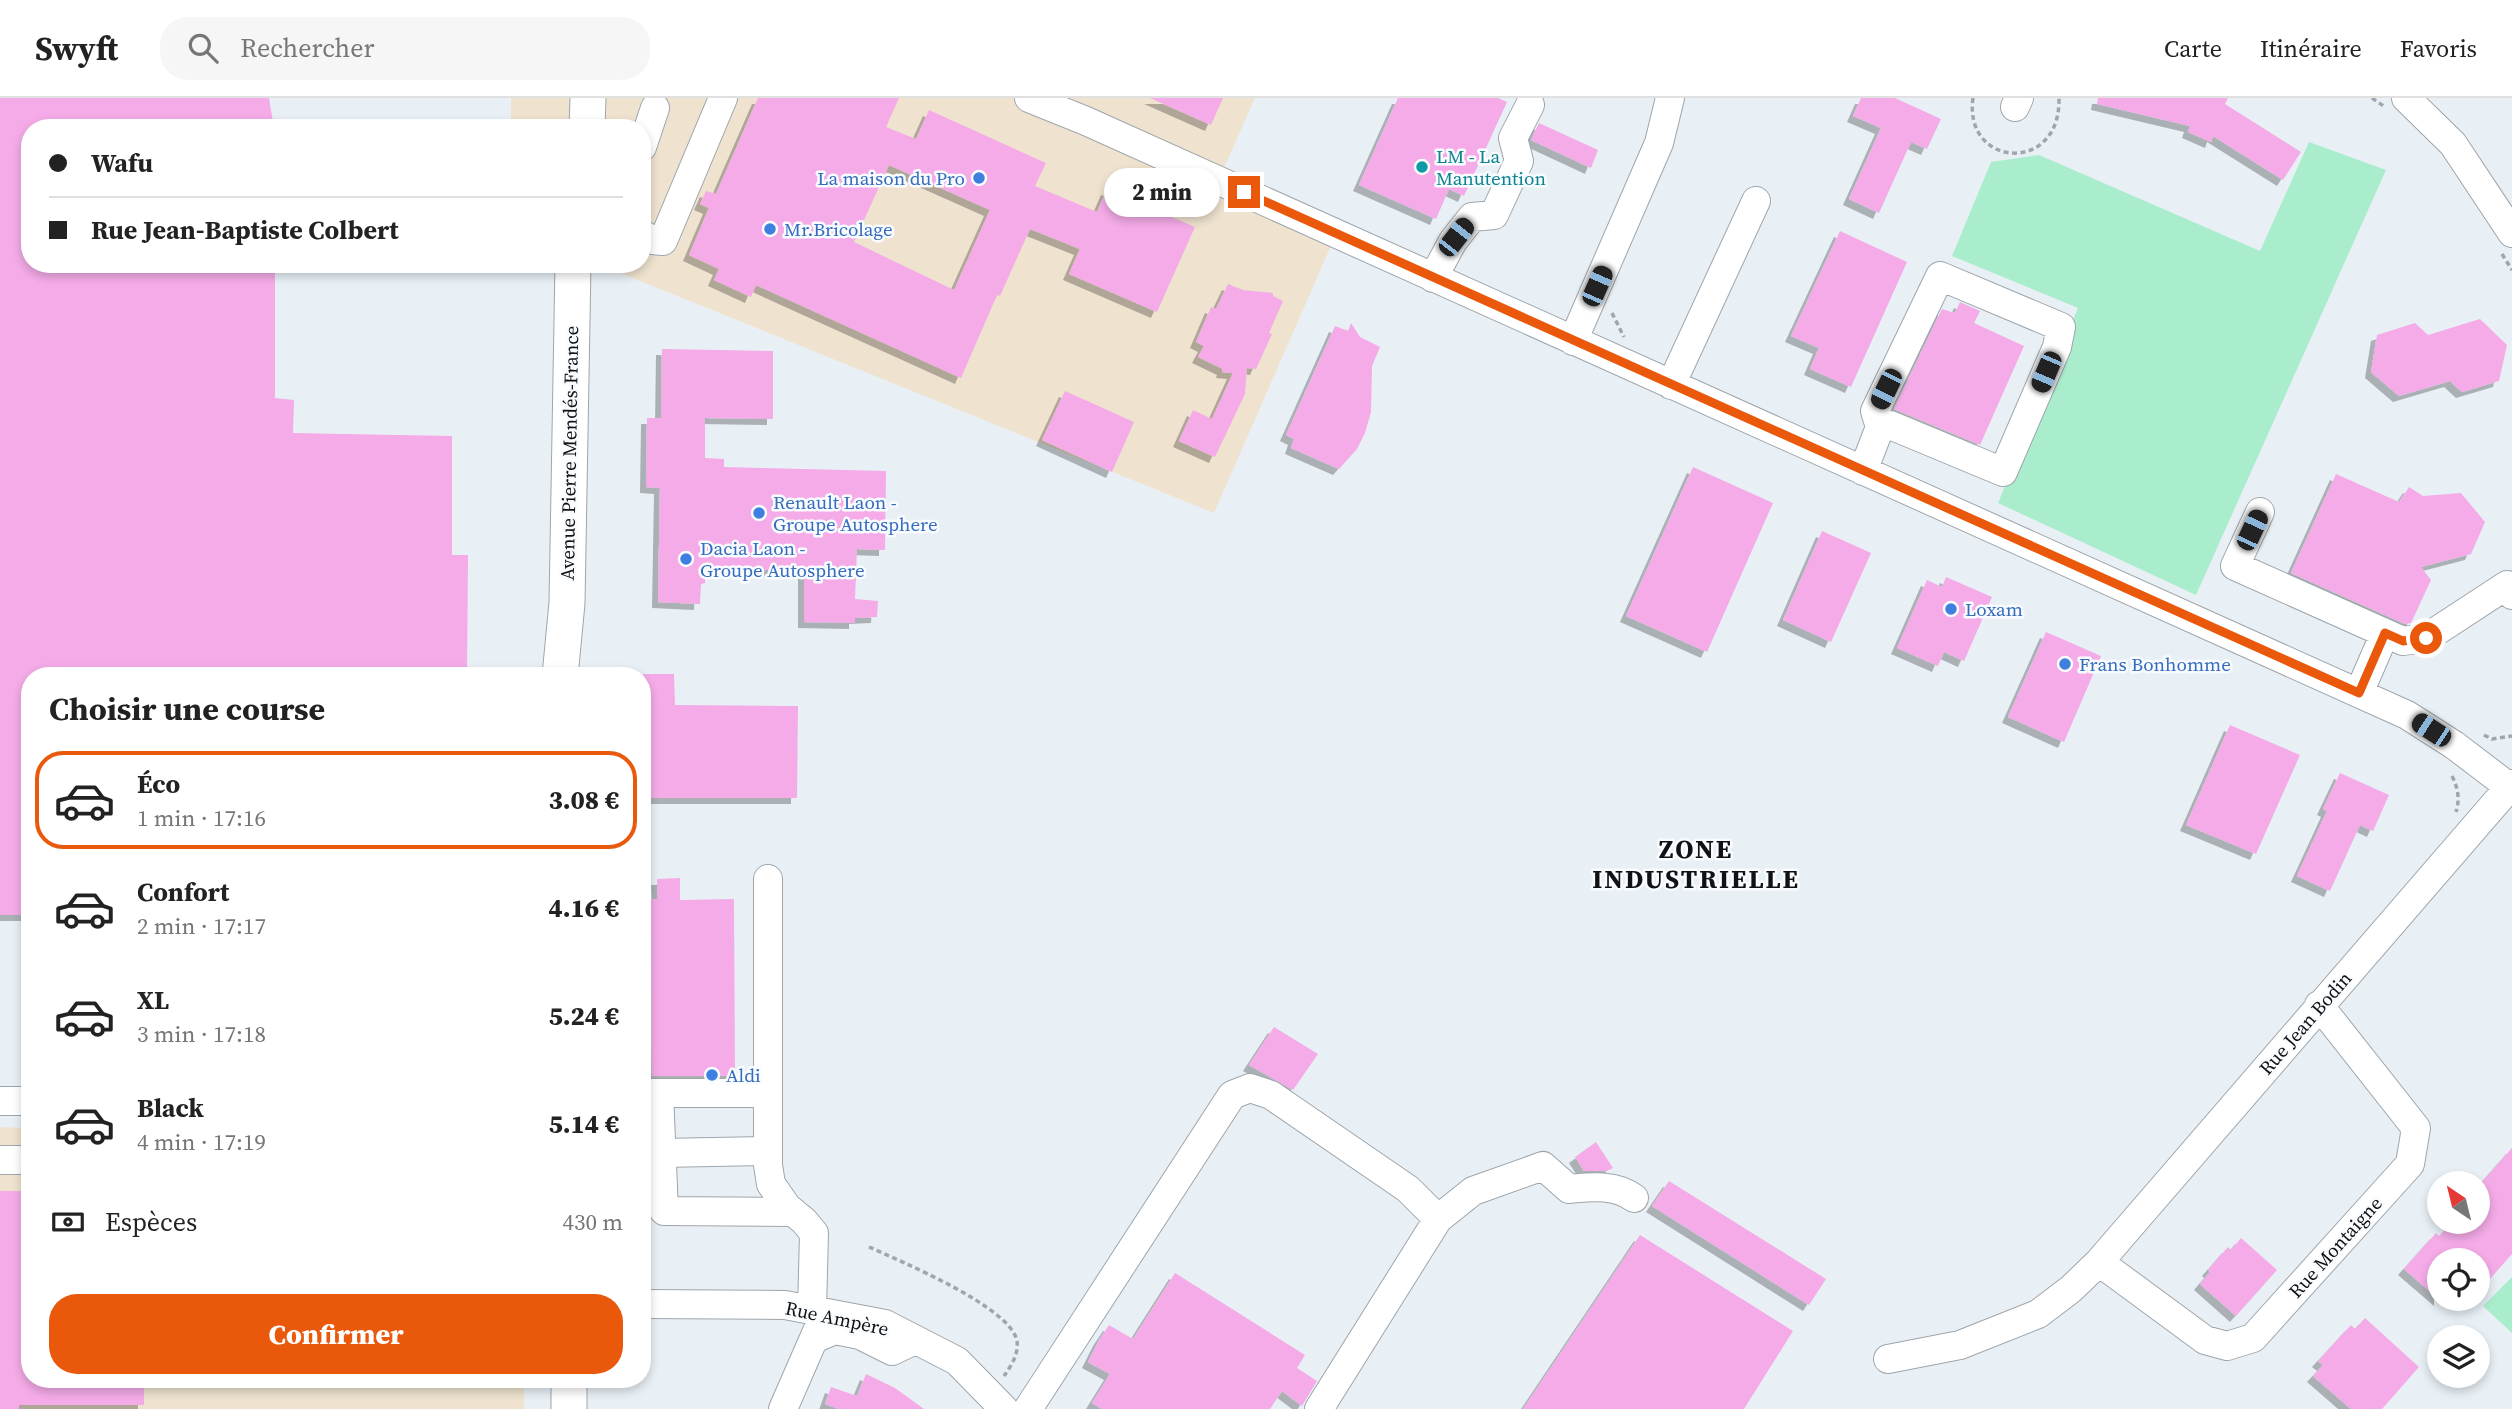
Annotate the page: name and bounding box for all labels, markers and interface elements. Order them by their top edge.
search box [160,17,650,80]
text: Swyft [35,26,118,71]
icon: search [184,29,222,67]
text: Rechercher [240,30,374,66]
text: Carte [2164,32,2222,65]
text: Itinéraire [2260,32,2362,65]
text: Favoris [2400,32,2477,65]
place label: LM - La Manutention [1436,143,1546,191]
text: Wafu [91,145,153,181]
marker: LM - La Manutention [1414,159,1430,175]
place label: La maison du Pro [817,165,965,191]
callout: 2 min [1104,168,1220,217]
marker: La maison du Pro [971,170,987,186]
text: 2 min [1132,176,1192,208]
route end [1228,176,1260,208]
text: Rue Jean-Baptiste Colbert [91,212,399,248]
car [1435,214,1478,260]
place label: Mr.Bricolage [784,216,893,242]
marker: Mr.Bricolage [762,221,778,237]
car [1579,263,1616,309]
street label: Avenue Pierre Mendés-France [554,325,584,581]
car [2029,349,2064,395]
car [1868,366,1905,412]
place label: Renault Laon - Groupe Autosphere [773,489,938,537]
marker: Renault Laon - Groupe Autosphere [751,505,767,521]
car [2234,507,2271,553]
place label: Dacia Laon - Groupe Autosphere [700,535,865,583]
marker: Dacia Laon - Groupe Autosphere [678,551,694,567]
place label: Loxam [1965,596,2023,622]
marker: Loxam [1943,601,1959,617]
route start [2410,622,2442,654]
place label: Frans Bonhomme [2079,651,2231,677]
marker: Frans Bonhomme [2057,656,2073,672]
text: Choisir une course [49,687,325,731]
car [2408,710,2455,750]
text: Éco [137,766,180,802]
icon: car [53,769,116,832]
text: 3.08 € [548,782,619,818]
text: 1 min · 17:16 [137,802,266,834]
district label: ZONE INDUSTRIELLE [1592,831,1800,897]
text: Confort [137,874,229,910]
icon: car [53,877,116,940]
text: 4.16 € [548,890,619,926]
text: 2 min · 17:17 [137,910,266,942]
street label: Rue Jean Bodin [2253,966,2357,1080]
text: XL [137,982,169,1018]
icon: car [53,985,116,1048]
text: 5.24 € [548,998,619,1034]
text: 3 min · 17:18 [137,1018,266,1050]
place label: Aldi [726,1062,761,1088]
marker: Aldi [704,1067,720,1083]
text: Black [137,1090,204,1126]
icon: car [53,1093,116,1156]
text: 5.14 € [548,1106,619,1142]
text: 4 min · 17:19 [137,1126,266,1158]
north arrow [2427,1171,2490,1234]
map controls [2427,1171,2490,1388]
street label: Rue Montaigne [2282,1191,2388,1303]
icon: cash [49,1203,87,1241]
text: Espèces [105,1204,197,1240]
text: 430 m [562,1206,623,1238]
button: locate [2427,1248,2490,1311]
button: Confirmer [49,1294,623,1374]
street label: Rue Ampère [783,1294,891,1342]
button: layers [2427,1325,2490,1388]

